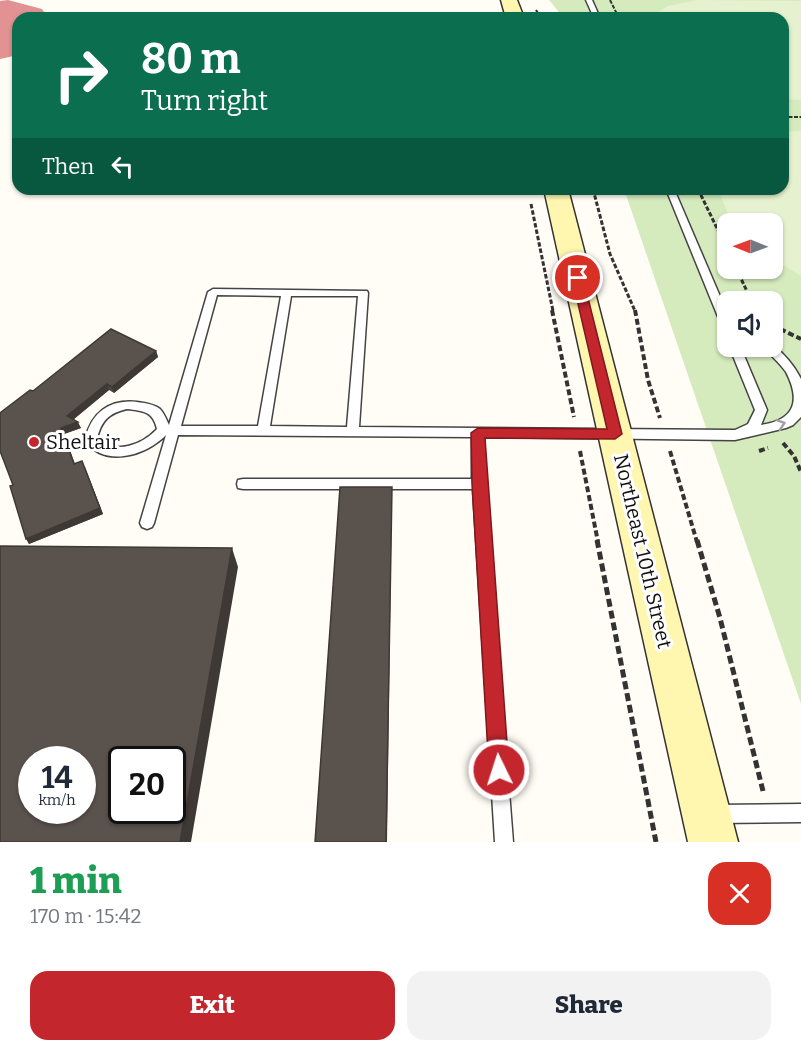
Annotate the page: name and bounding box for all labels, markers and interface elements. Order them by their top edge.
text: 80 m [141,34,241,84]
icon: right [42,36,120,114]
text: Turn right [141,85,268,117]
icon: left [106,150,139,183]
text: Then [42,153,94,180]
north arrow [717,213,783,279]
map controls [717,213,783,357]
pin [552,252,603,303]
icon: arrive [561,261,594,294]
button: sound [717,291,783,357]
one-way arrow [776,419,786,431]
place label: Sheltair [46,430,120,454]
marker: Sheltair [27,435,41,449]
street label: Northeast 10th Street [609,451,677,651]
position arrow [467,738,531,802]
speed limit sign: 20 [108,746,186,824]
text: 14 [41,760,73,796]
text: km/h [38,791,76,809]
text: 1 min [30,859,122,903]
button: close [708,862,771,925]
text: 170 m · 15:42 [30,904,141,928]
button: Exit [30,971,395,1040]
button: Share [407,971,771,1040]

